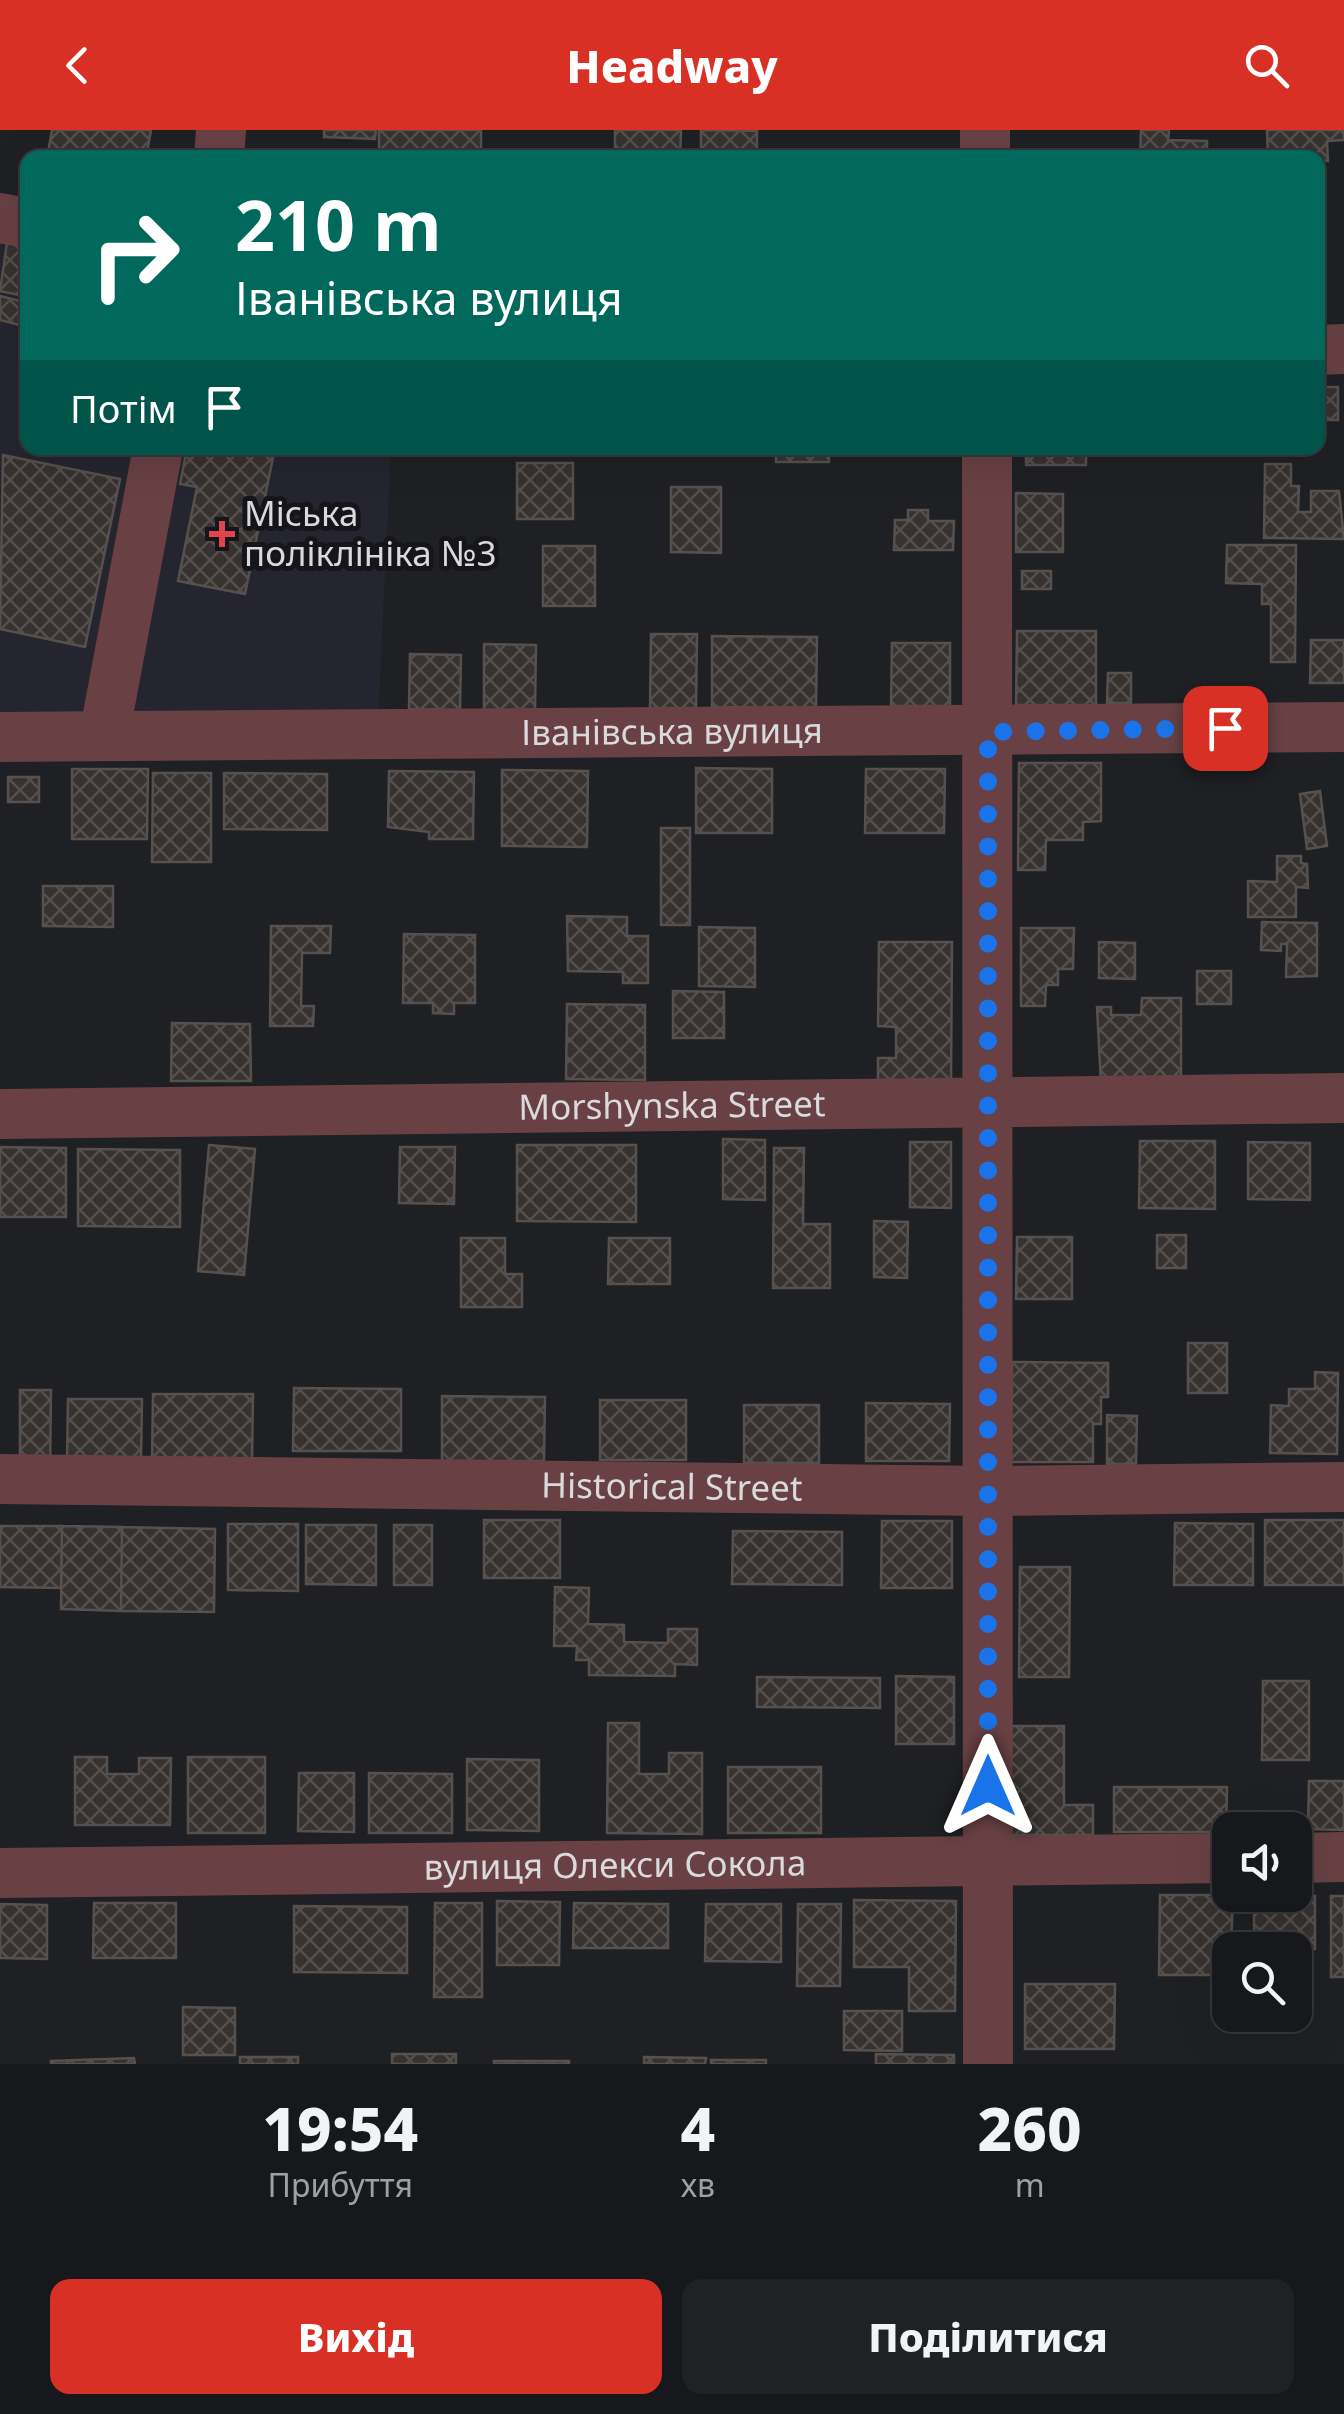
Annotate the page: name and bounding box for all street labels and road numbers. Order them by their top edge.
street label: Іванівська вулиця [521,706,823,755]
street label: Morshynska Street [518,1079,826,1130]
street label: Historical Street [541,1461,803,1511]
street label: вулиця Олекси Сокола [423,1838,806,1890]

